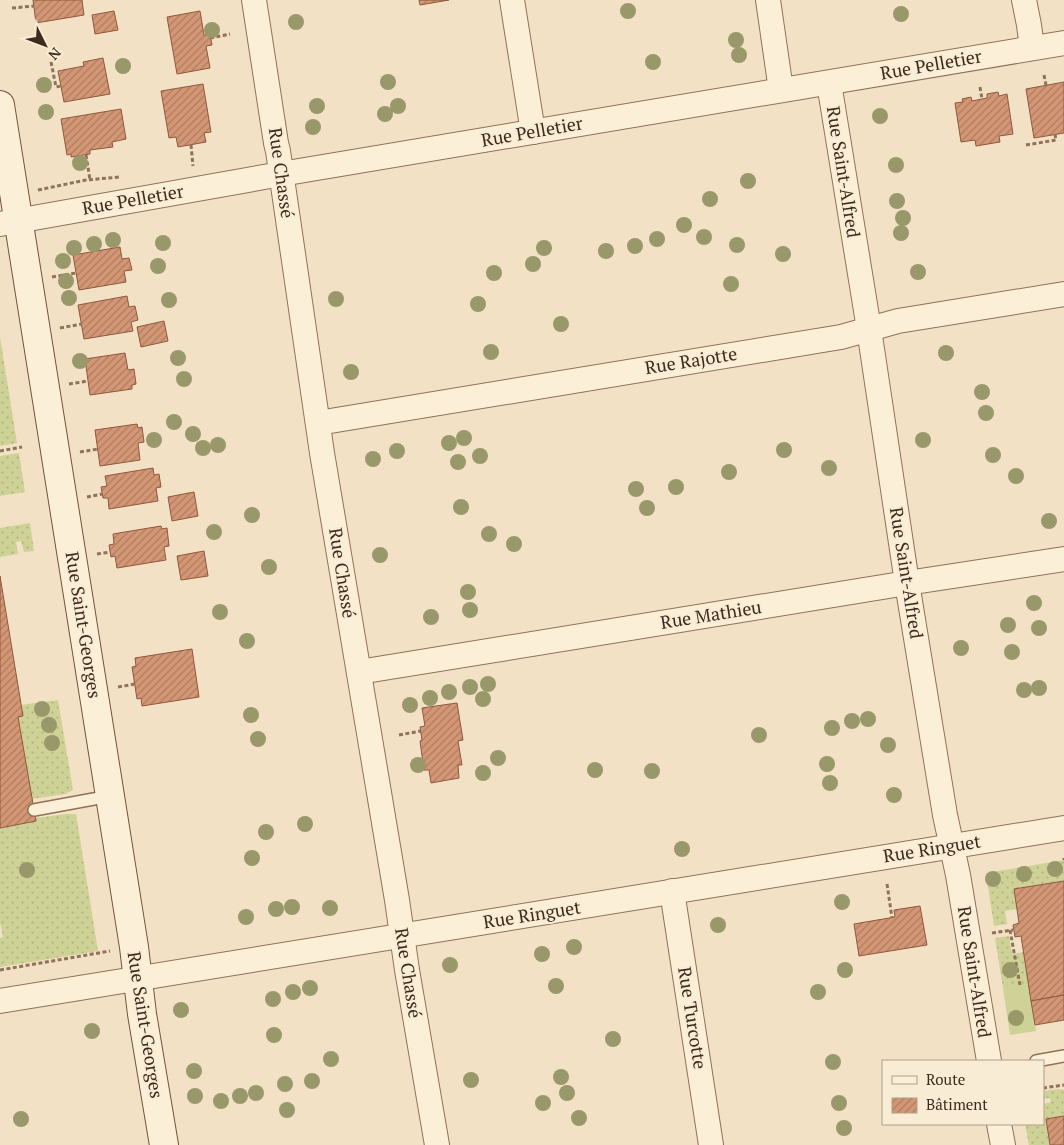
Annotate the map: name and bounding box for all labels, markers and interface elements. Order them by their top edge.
north arrow [20,20,70,70]
street label: Rue Pelletier [878,43,983,85]
text: N [44,44,66,65]
street label: Rue Saint-Alfred [822,104,866,239]
street label: Rue Pelletier [479,110,584,152]
street label: Rue Chassé [264,126,300,220]
street label: Rue Pelletier [80,178,185,220]
street label: Rue Rajotte [643,341,739,379]
street label: Rue Saint-Alfred [885,505,929,640]
street label: Rue Chassé [324,526,362,620]
street label: Rue Saint-Georges [61,550,107,700]
street label: Rue Mathieu [659,594,763,634]
street label: Rue Ringuet [881,828,983,868]
street label: Rue Ringuet [481,894,583,934]
street label: Rue Saint-Alfred [953,904,997,1039]
street label: Rue Chassé [390,926,428,1020]
street label: Rue Saint-Georges [123,950,169,1100]
street label: Rue Turcotte [673,965,713,1071]
legend [882,1060,1044,1125]
text: Route [926,1069,965,1089]
text: Bâtiment [926,1094,988,1114]

